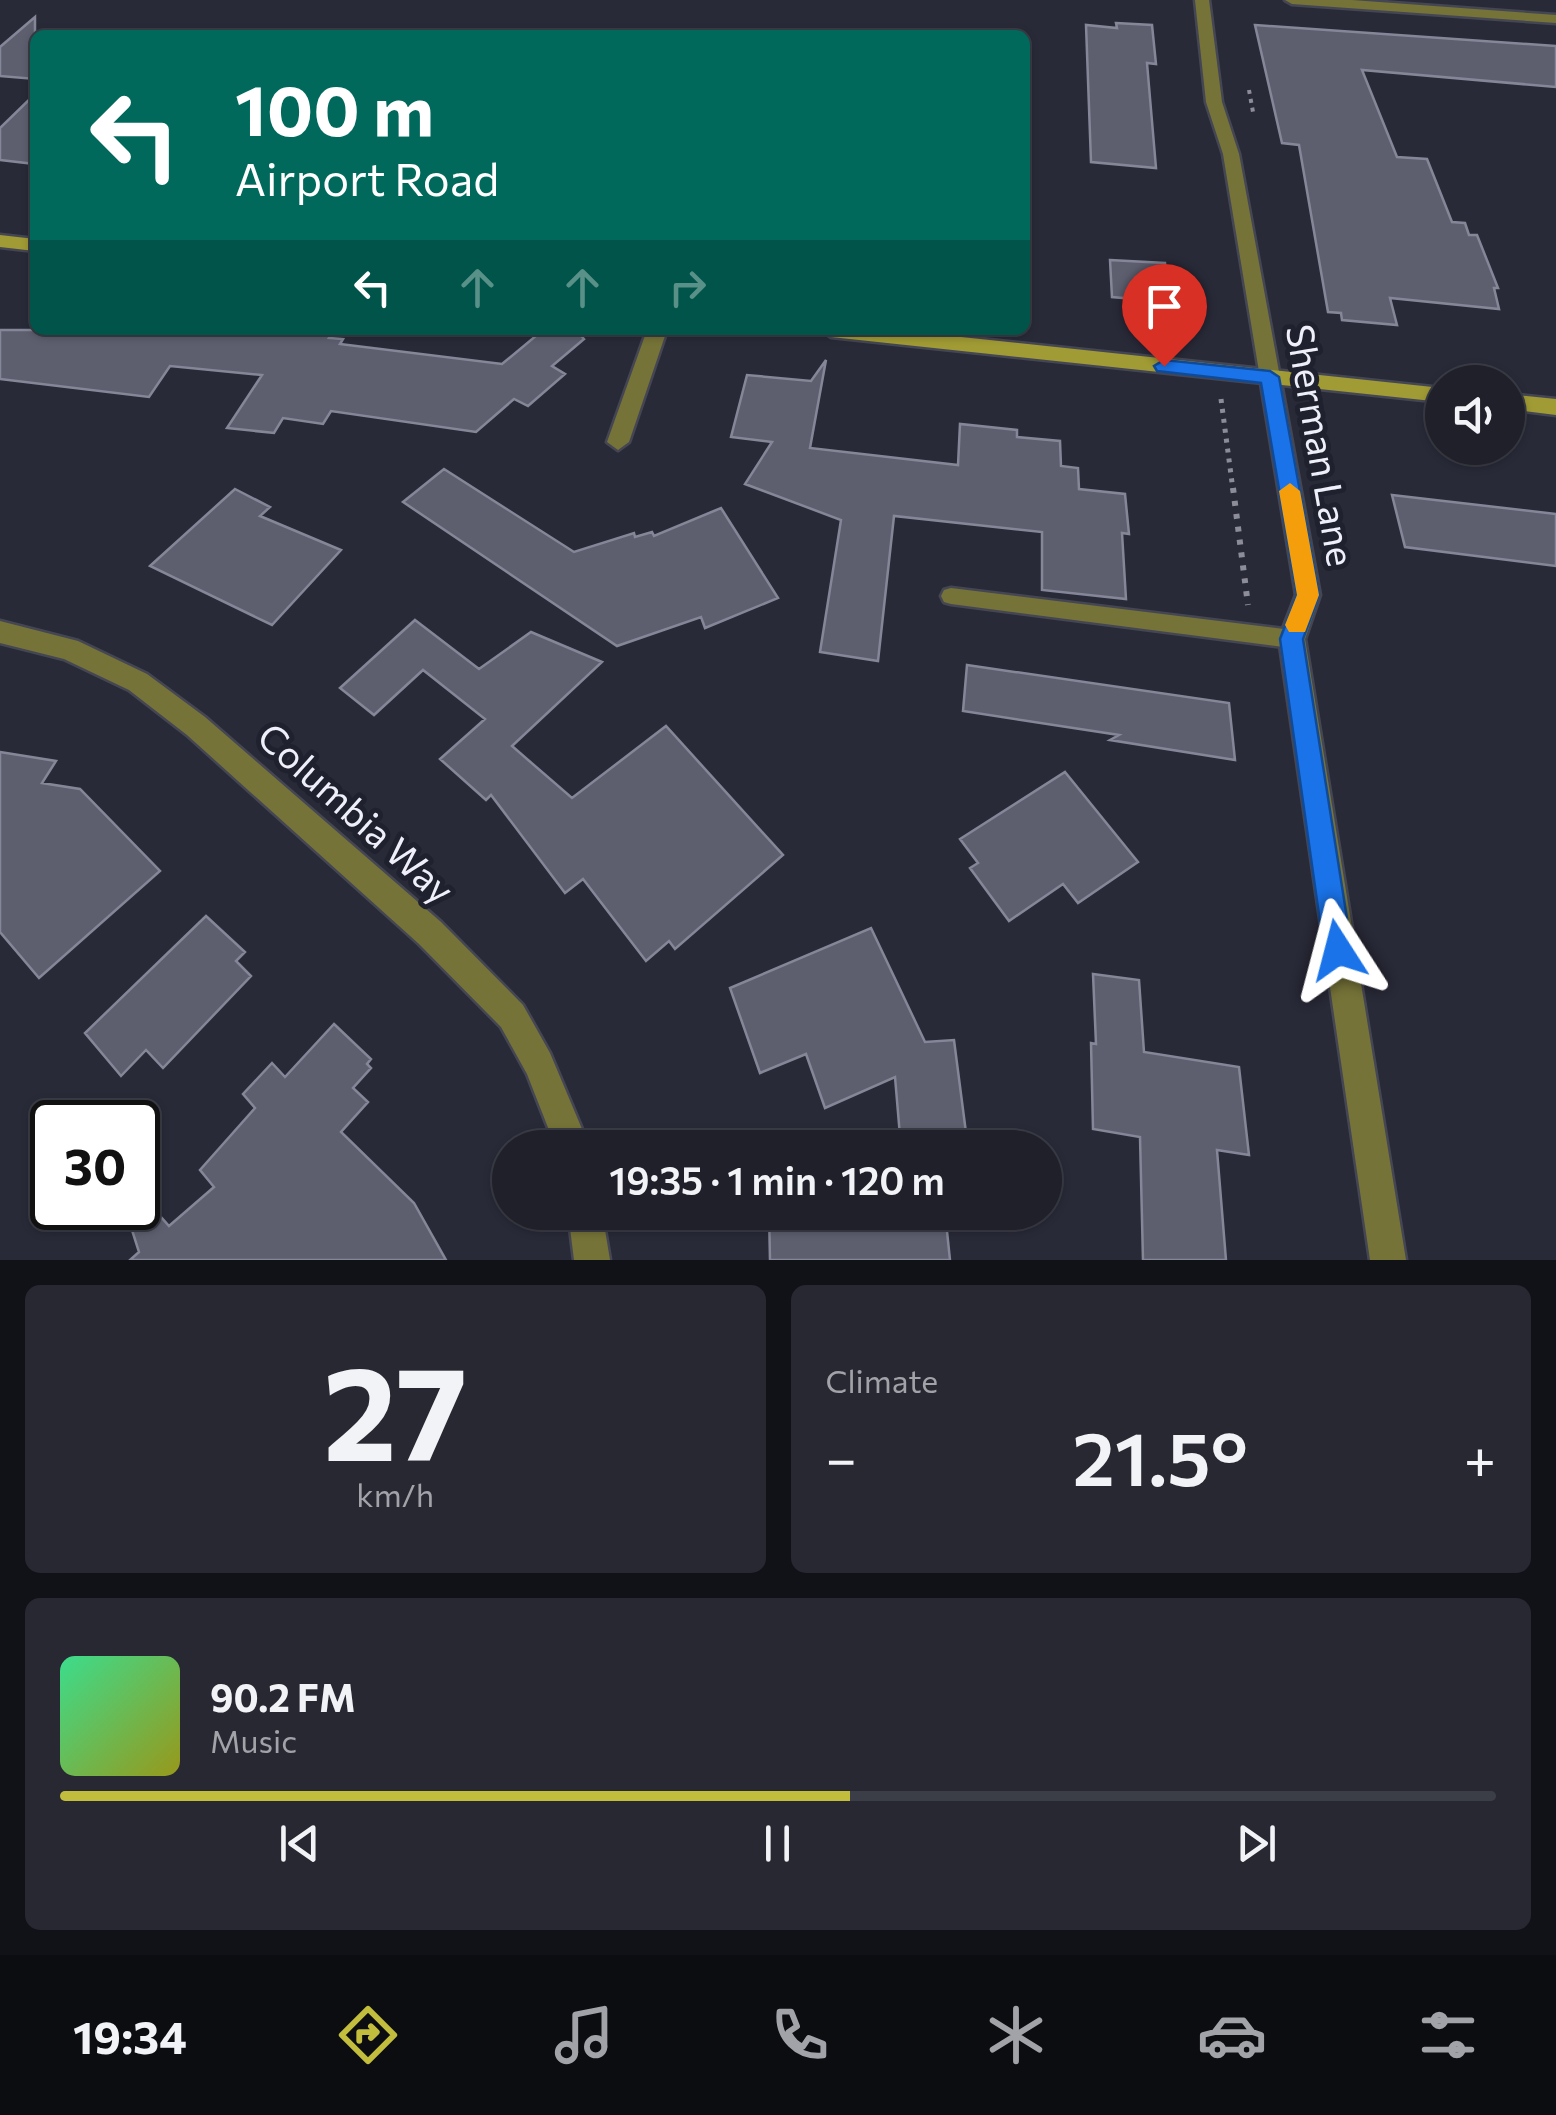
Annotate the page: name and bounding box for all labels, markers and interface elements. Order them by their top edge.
text: 100 m [235,65,434,150]
icon: left [70,70,200,200]
text: Airport Road [235,150,499,205]
icon: left [345,260,400,315]
icon: ahead [450,260,505,315]
icon: ahead [555,260,610,315]
icon: right [660,260,715,315]
pin [1122,264,1207,367]
icon: arrive [1137,279,1192,334]
street label: Sherman Lane [1278,320,1366,570]
map controls [1425,365,1525,465]
button: sound [1425,365,1525,465]
street label: Columbia Way [249,712,465,912]
position arrow [1286,898,1390,1002]
speed limit sign: 30 [30,1100,160,1230]
text: 19:35 · 1 min · 120 m [609,1156,945,1203]
text: 27 [323,1329,468,1488]
text: Climate [826,1360,938,1400]
text: 21.5° [1073,1410,1248,1501]
text: − [826,1423,857,1490]
text: + [1464,1423,1496,1490]
text: km/h [356,1474,434,1514]
text: 90.2 FM [210,1673,356,1720]
text: Music [210,1720,297,1760]
icon: previous [272,1816,327,1871]
icon: pause [750,1816,805,1871]
icon: next [1229,1816,1284,1871]
icon: directions [333,2000,403,2070]
icon: music [549,2000,619,2070]
icon: phone [765,2000,835,2070]
icon: climate [981,2000,1051,2070]
icon: car [1197,2000,1267,2070]
icon: filters [1413,2000,1483,2070]
text: 19:34 [73,2008,187,2063]

